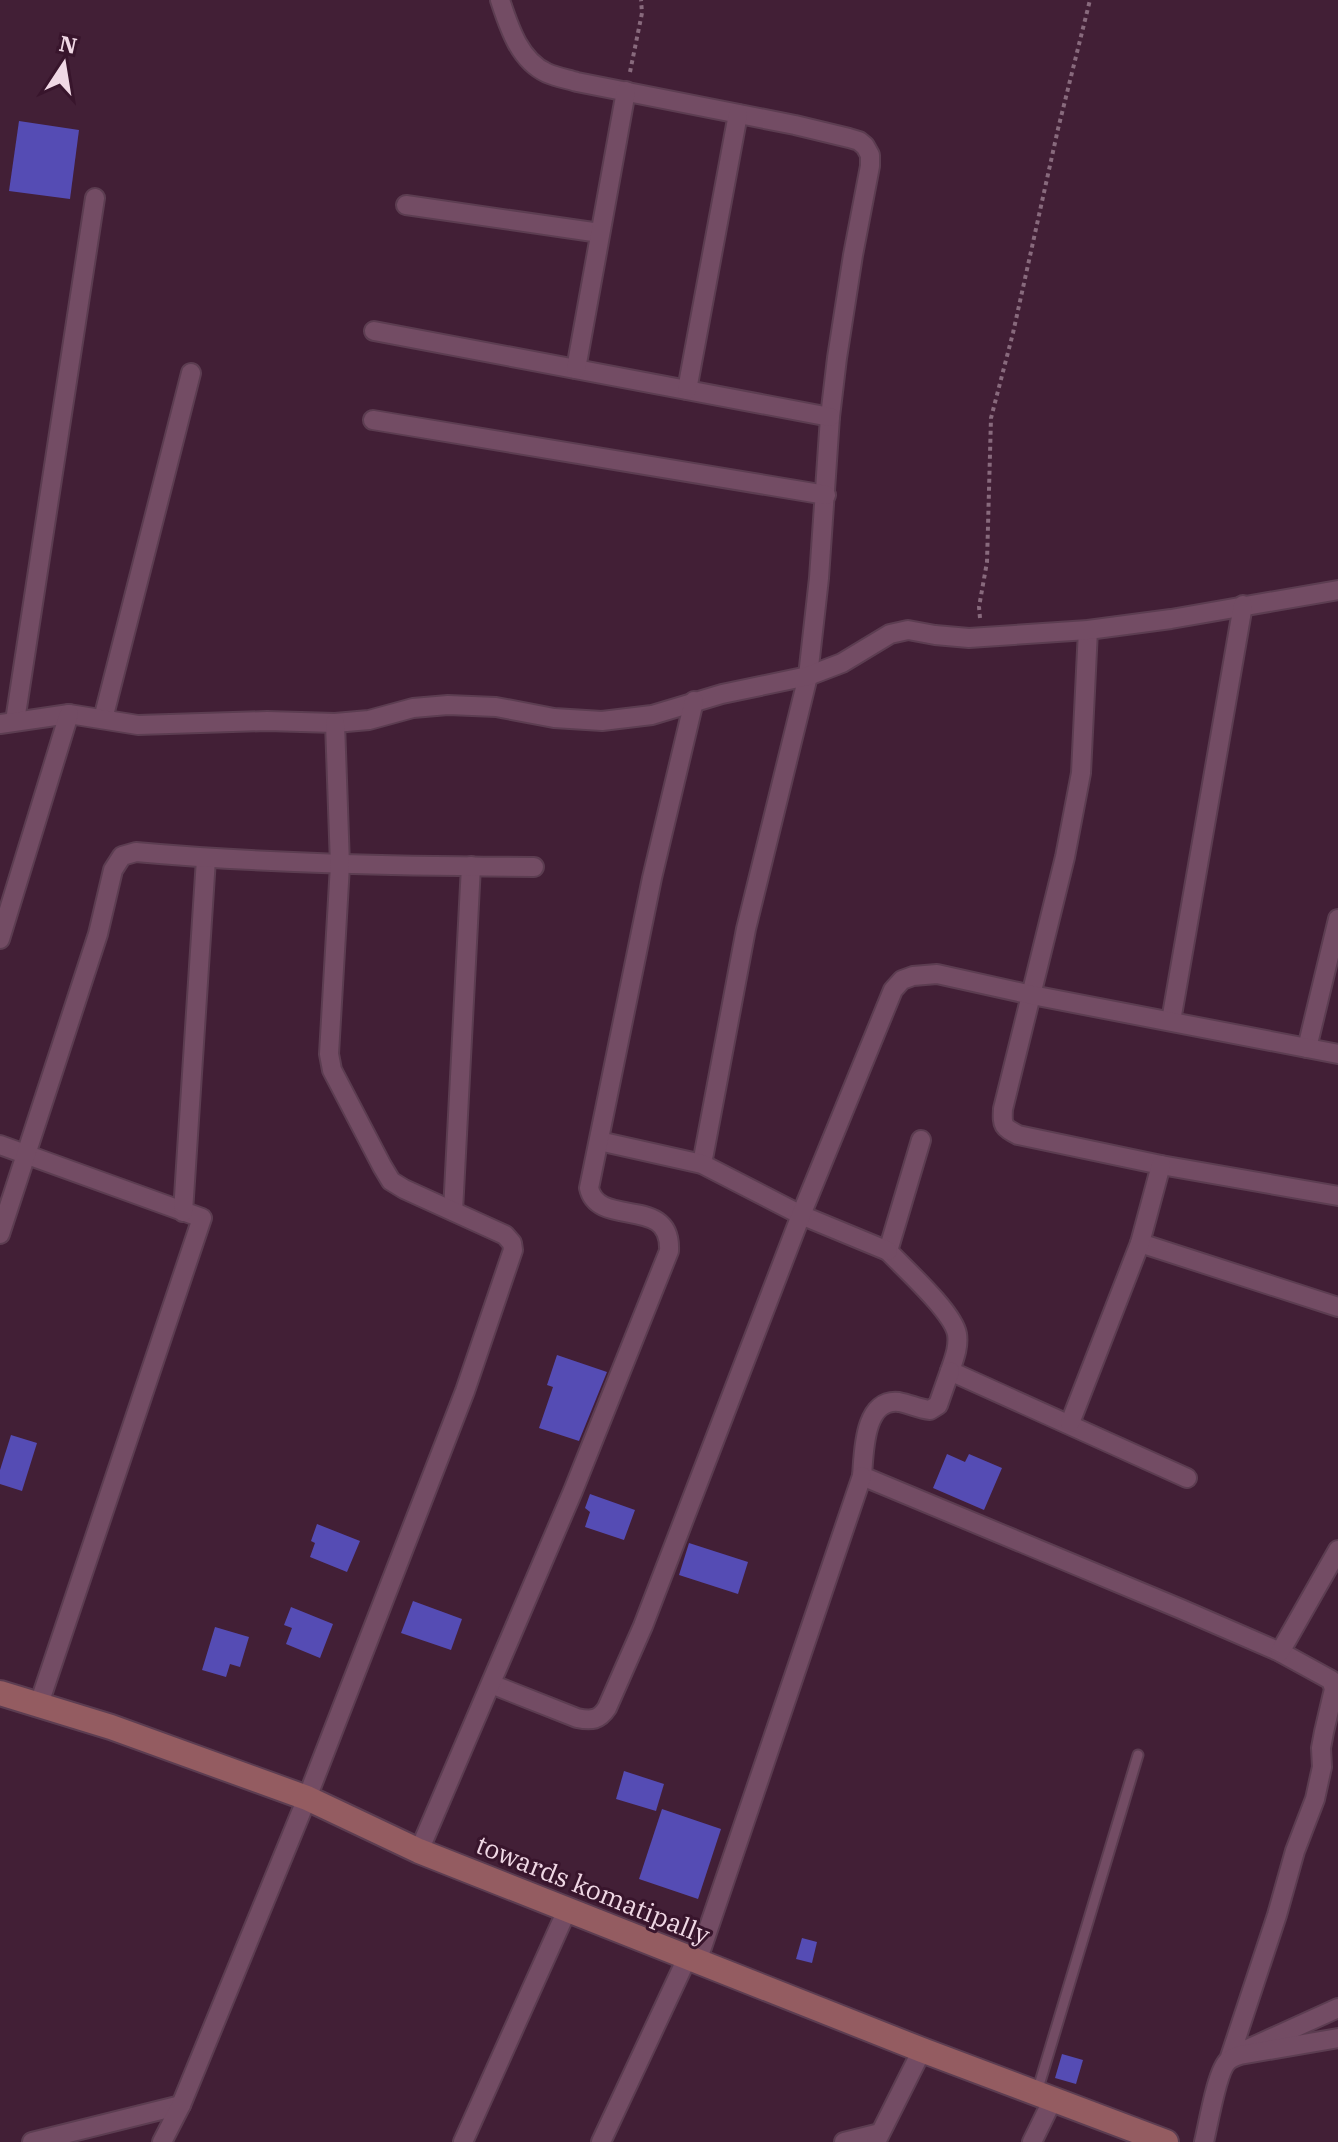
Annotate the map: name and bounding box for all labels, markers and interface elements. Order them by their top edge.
north arrow [24,24,104,104]
text: N [57,28,80,60]
street label: towards komatipally [471,1827,715,1952]

